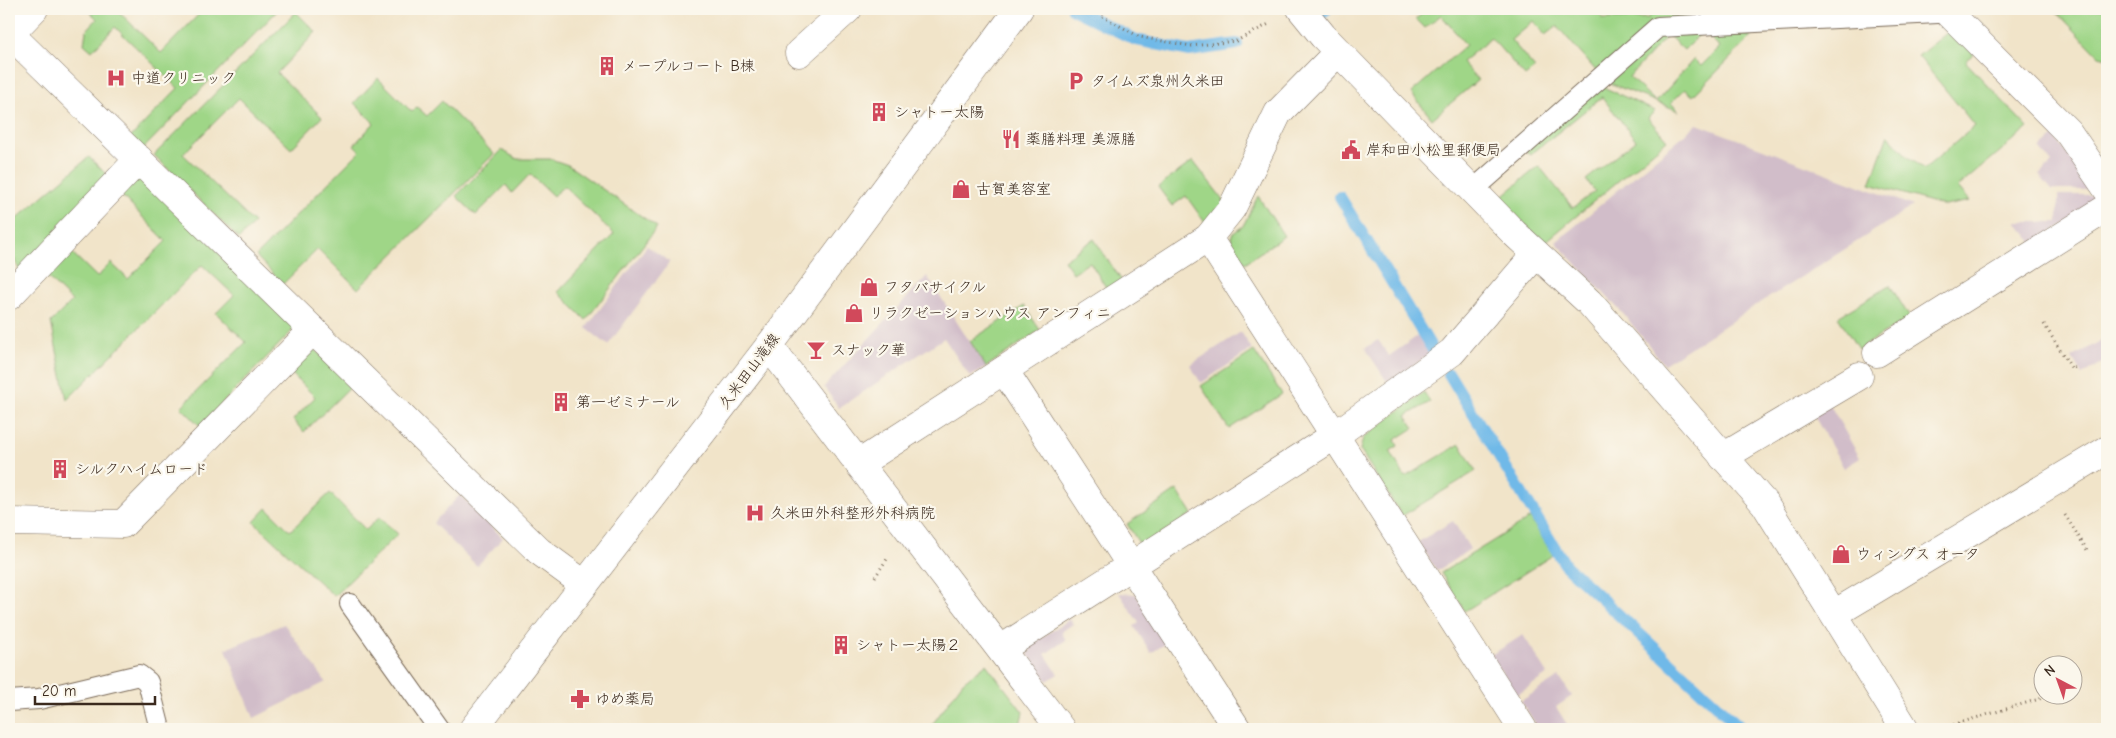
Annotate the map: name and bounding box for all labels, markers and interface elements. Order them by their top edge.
building icon: メープルコート B棟 [596,55,618,77]
place label: メープルコート B棟 [622,57,755,75]
hospital icon: 中道クリニック [105,67,127,89]
place label: 中道クリニック [131,69,236,87]
parking icon: タイムズ泉州久米田 [1065,70,1087,92]
place label: タイムズ泉州久米田 [1091,72,1225,90]
building icon: シャトー太陽 [868,101,890,123]
place label: シャトー太陽 [894,103,984,121]
restaurant icon: 薬膳料理 美源膳 [1000,128,1022,150]
place label: 薬膳料理 美源膳 [1026,130,1136,148]
public building icon: 岸和田小松里郵便局 [1340,139,1362,161]
place label: 岸和田小松里郵便局 [1366,141,1501,159]
shop icon: 古賀美容室 [950,178,972,200]
place label: 古賀美容室 [976,180,1051,198]
shop icon: フタバサイクル [858,276,880,298]
place label: フタバサイクル [884,278,986,296]
shop icon: リラクゼーションハウス アンフィニ [843,302,865,324]
place label: リラクゼーションハウス アンフィニ [869,304,1111,322]
street label: 久米田山滝線 [715,330,783,412]
bar icon: スナック華 [805,339,827,361]
place label: スナック華 [831,341,906,359]
building icon: 第一ゼミナール [550,391,572,413]
place label: 第一ゼミナール [576,393,680,411]
building icon: シルクハイムロード [49,458,71,480]
place label: シルクハイムロード [75,460,208,478]
hospital icon: 久米田外科整形外科病院 [744,502,766,524]
place label: 久米田外科整形外科病院 [770,504,935,522]
shop icon: ウィングス オータ [1830,543,1852,565]
place label: ウィングス オータ [1856,545,1980,563]
building icon: シャトー太陽２ [830,634,852,656]
place label: シャトー太陽２ [856,636,961,654]
north arrow [2034,656,2084,706]
text: N [2041,661,2059,680]
scale bar [35,673,155,705]
text: 20 m [42,682,76,700]
pharmacy icon: ゆめ薬局 [569,688,591,710]
place label: ゆめ薬局 [595,690,655,708]

